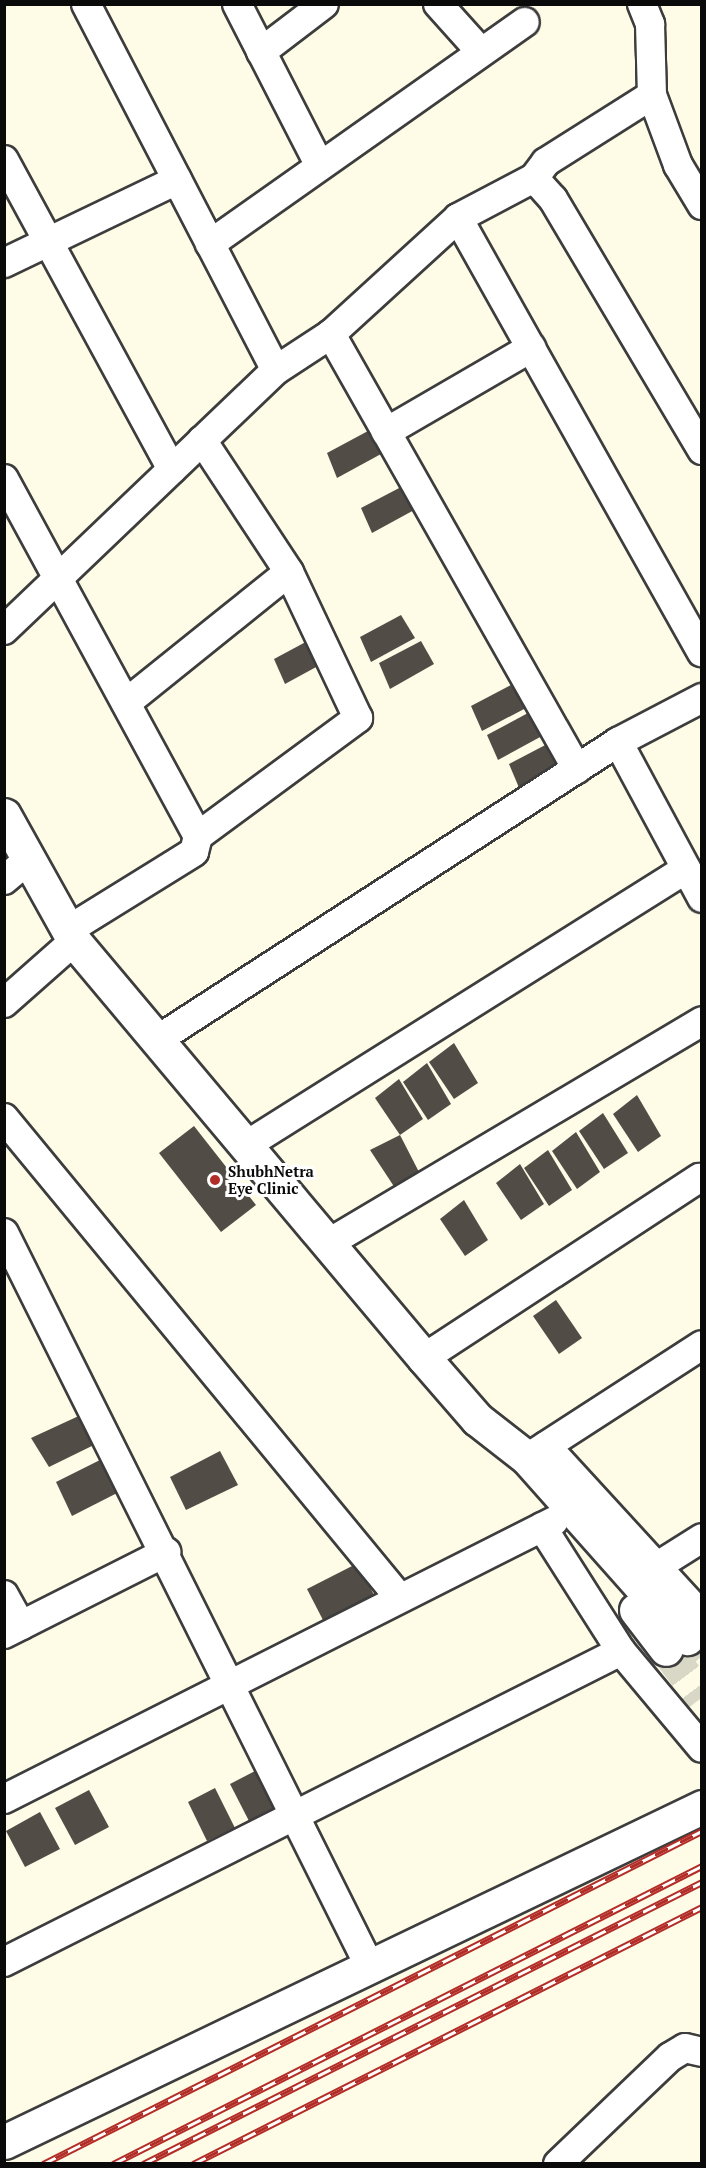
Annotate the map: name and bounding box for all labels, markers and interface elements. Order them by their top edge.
place label: ShubhNetra Eye Clinic [228,1162,314,1197]
marker: ShubhNetra Eye Clinic [206,1171,224,1189]

